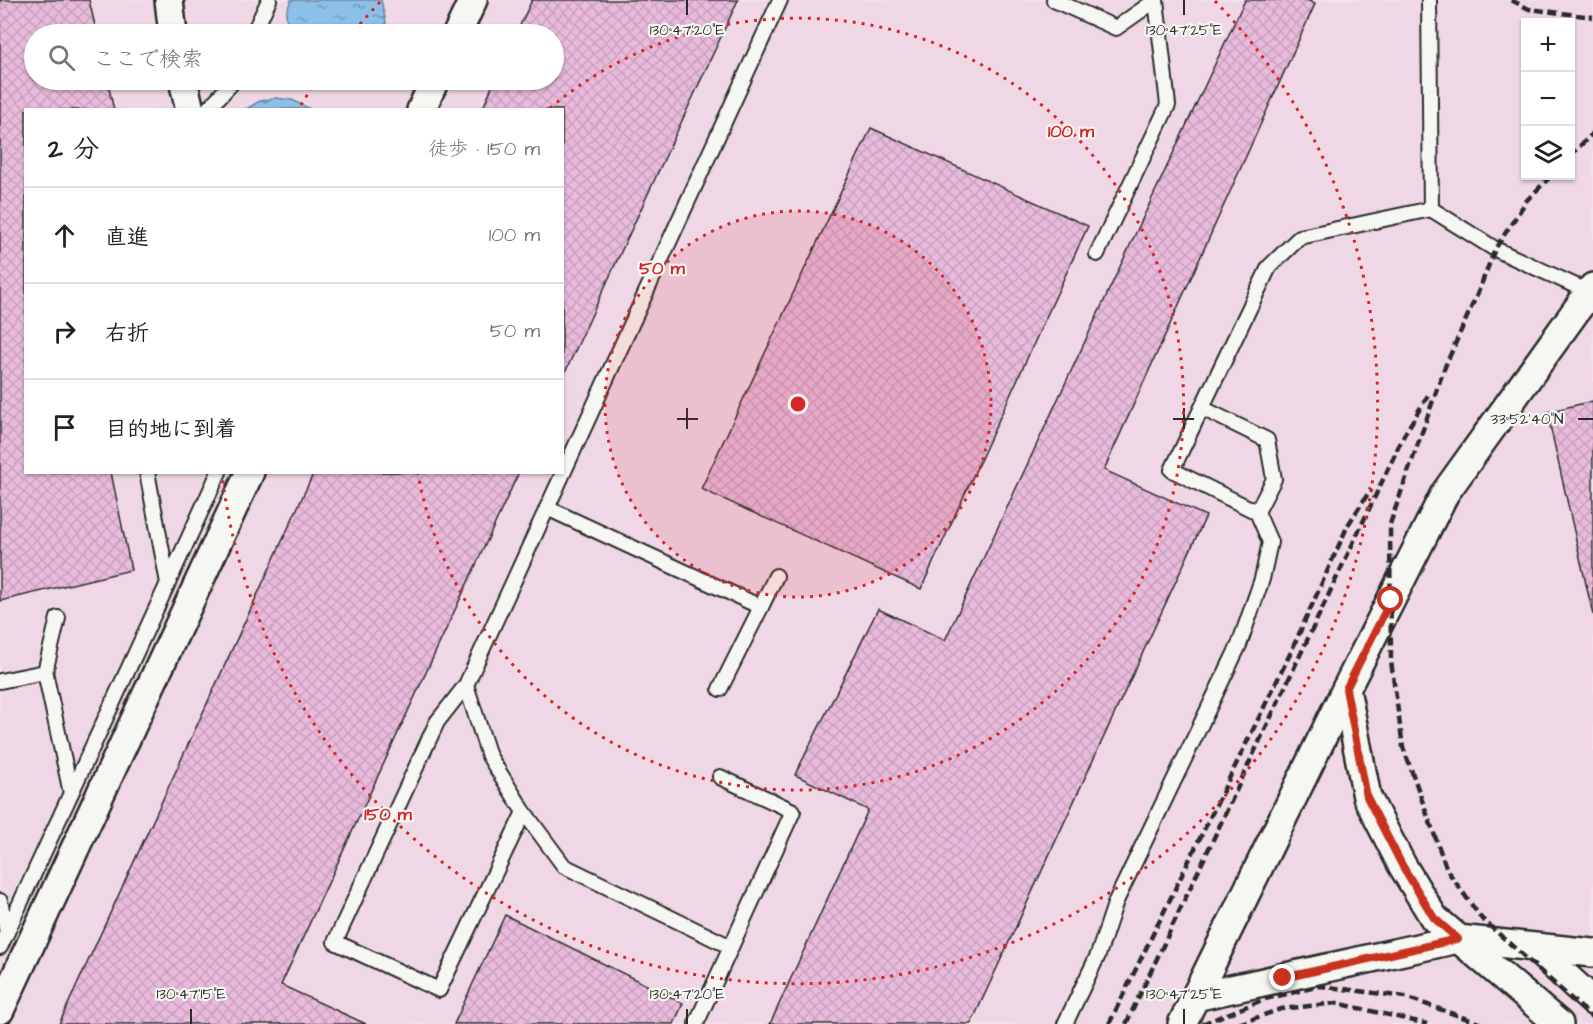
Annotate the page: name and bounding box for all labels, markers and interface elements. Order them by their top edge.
map controls [1521,18,1575,180]
button: + [1521,18,1575,72]
text: 130°47'20"E [650,20,724,41]
text: 130°47'25"E [1146,20,1222,41]
search box [24,24,564,90]
icon: search [45,41,78,74]
text: ここで検索 [93,44,203,75]
button: − [1521,72,1575,126]
text: 100 m [1048,119,1095,144]
button: layers [1521,126,1575,180]
text: 2 分 [48,131,99,167]
text: 徒歩 · 150 m [428,135,540,163]
icon: ahead [48,219,81,252]
text: 100 m [489,221,540,249]
text: 直進 [105,222,149,253]
text: 50 m [639,256,686,281]
icon: right [48,315,81,348]
text: 50 m [490,317,540,345]
text: 右折 [105,318,149,349]
centre of rings [788,394,808,414]
text: 33°52'40"N [1491,409,1563,430]
icon: arrive [48,411,81,444]
text: 目的地に到着 [105,414,237,445]
route start [1377,586,1403,612]
text: 150 m [364,802,413,827]
route end [1269,964,1295,990]
text: 130°47'15"E [156,984,226,1005]
text: 130°47'20"E [650,984,724,1005]
text: 130°47'25"E [1146,984,1222,1005]

